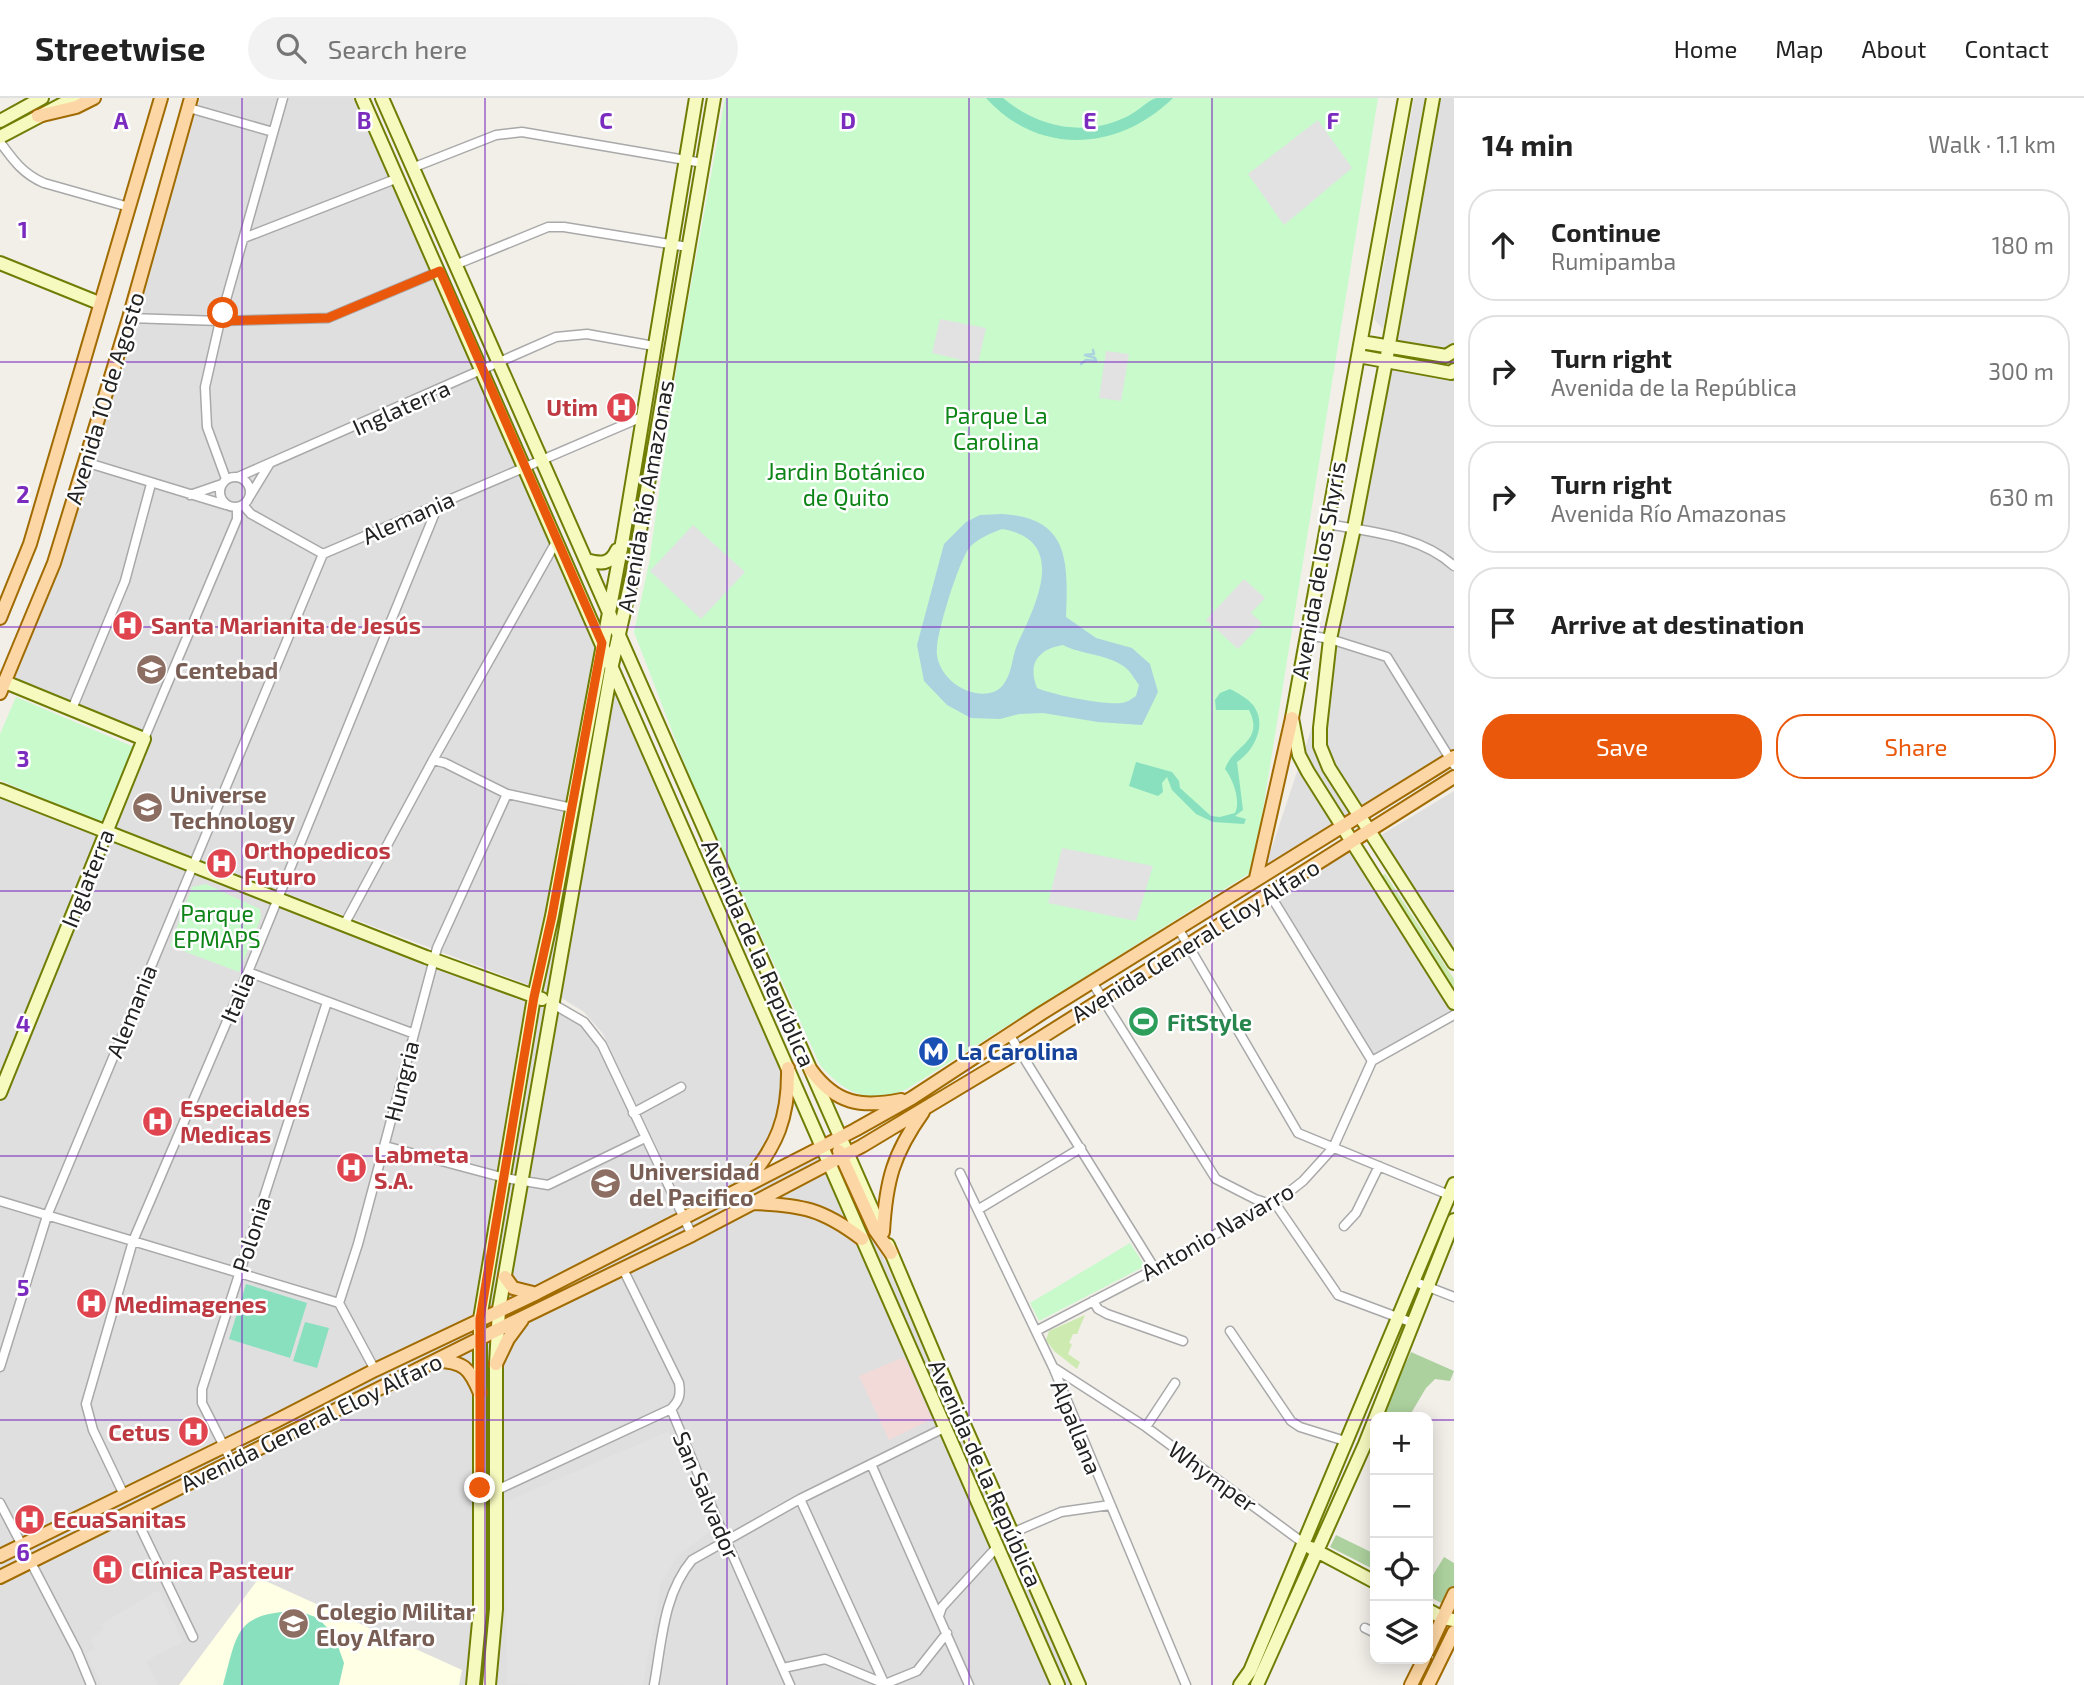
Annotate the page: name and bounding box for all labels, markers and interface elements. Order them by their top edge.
search box [248,17,738,80]
text: Streetwise [35,28,206,68]
icon: search [272,29,310,67]
text: Search here [328,33,467,64]
text: Home [1674,34,1737,63]
text: Map [1775,34,1823,63]
text: About [1861,34,1927,63]
text: Contact [1965,34,2049,63]
text: A [113,106,129,134]
text: B [357,106,371,134]
text: C [599,106,613,134]
text: D [840,106,856,134]
text: E [1083,106,1097,134]
text: F [1327,106,1340,134]
text: 14 min [1482,126,1573,162]
text: Walk · 1.1 km [1928,130,2056,158]
text: 1 [18,215,28,243]
text: Continue [1551,216,1661,247]
icon: ahead [1484,226,1522,264]
text: 180 m [1992,231,2054,259]
text: Rumipamba [1551,247,1676,275]
street label: Avenida 10 de Agosto [58,289,150,507]
route start [207,297,238,328]
text: Turn right [1551,342,1672,373]
icon: right [1484,352,1522,390]
text: 300 m [1988,357,2054,385]
street label: Inglaterra [348,373,454,441]
text: Avenida de la República [1551,373,1797,401]
street label: Avenida Río Amazonas [611,378,679,614]
hospital icon: Utim [604,390,638,424]
place label: Utim [546,393,598,421]
park label: Parque La Carolina [944,401,1048,455]
park label: Jardin Botánico de Quito [767,457,925,511]
street label: Avenida de los Shyris [1285,459,1351,681]
text: Turn right [1551,468,1672,499]
icon: right [1484,478,1522,516]
text: 2 [16,480,30,508]
text: 630 m [1989,483,2054,511]
street label: Alemania [358,484,458,550]
text: Avenida Río Amazonas [1551,499,1786,527]
icon: arrive [1484,604,1522,642]
hospital icon: Santa Marianita de Jesús [111,608,145,642]
text: Arrive at destination [1551,608,1804,639]
place label: Santa Marianita de Jesús [151,611,421,639]
school or university icon: Centebad [135,653,169,687]
place label: Centebad [175,656,278,684]
button: Save [1482,714,1762,779]
button: Share [1776,714,2056,779]
text: 3 [16,744,30,772]
place label: Universe Technology [170,780,295,834]
school or university icon: Universe Technology [130,790,164,824]
street label: Inglaterra [55,825,119,931]
street label: Avenida de la República [696,835,822,1071]
place label: Orthopedicos Futuro [244,836,391,890]
hospital icon: Orthopedicos Futuro [204,846,238,880]
street label: Avenida General Eloy Alfaro [1066,852,1324,1028]
park label: Parque EPMAPS [173,899,261,953]
street label: Alemania [100,960,162,1062]
street label: Italia [214,967,260,1027]
sports icon: FitStyle [1127,1005,1161,1039]
place label: FitStyle [1167,1008,1252,1036]
text: 4 [16,1009,30,1037]
metro station icon: La Carolina [917,1034,951,1068]
place label: La Carolina [957,1037,1078,1065]
street label: Hungria [377,1038,425,1124]
place label: Especialdes Medicas [180,1094,310,1148]
hospital icon: Especialdes Medicas [140,1104,174,1138]
place label: Labmeta S.A. [374,1140,469,1194]
hospital icon: Labmeta S.A. [334,1150,368,1184]
place label: Universidad del Pacifico [629,1157,760,1211]
school or university icon: Universidad del Pacifico [589,1167,623,1201]
street label: Antonio Navarro [1136,1176,1298,1286]
street label: Polonia [226,1193,276,1275]
text: 5 [17,1273,29,1301]
hospital icon: Medimagenes [74,1287,108,1321]
place label: Medimagenes [114,1290,267,1318]
street label: Avenida General Eloy Alfaro [176,1346,446,1498]
street label: Avenida de la República [923,1355,1049,1591]
street label: Alpallana [1045,1376,1109,1478]
map controls [1370,1412,1433,1664]
button: + [1370,1412,1433,1475]
hospital icon: Cetus [176,1415,210,1449]
place label: Cetus [108,1418,170,1446]
street label: San Salvador [668,1427,746,1563]
street label: Whymper [1163,1435,1263,1517]
route end [464,1472,495,1503]
button: − [1370,1475,1433,1538]
hospital icon: EcuaSanitas [13,1502,47,1536]
place label: EcuaSanitas [53,1505,186,1533]
text: 6 [16,1538,30,1566]
button: locate [1370,1538,1433,1601]
hospital icon: Clínica Pasteur [91,1553,125,1587]
place label: Clínica Pasteur [131,1556,294,1584]
place label: Colegio Militar Eloy Alfaro [316,1597,476,1651]
button: layers [1370,1601,1433,1664]
school or university icon: Colegio Militar Eloy Alfaro [276,1607,310,1641]

